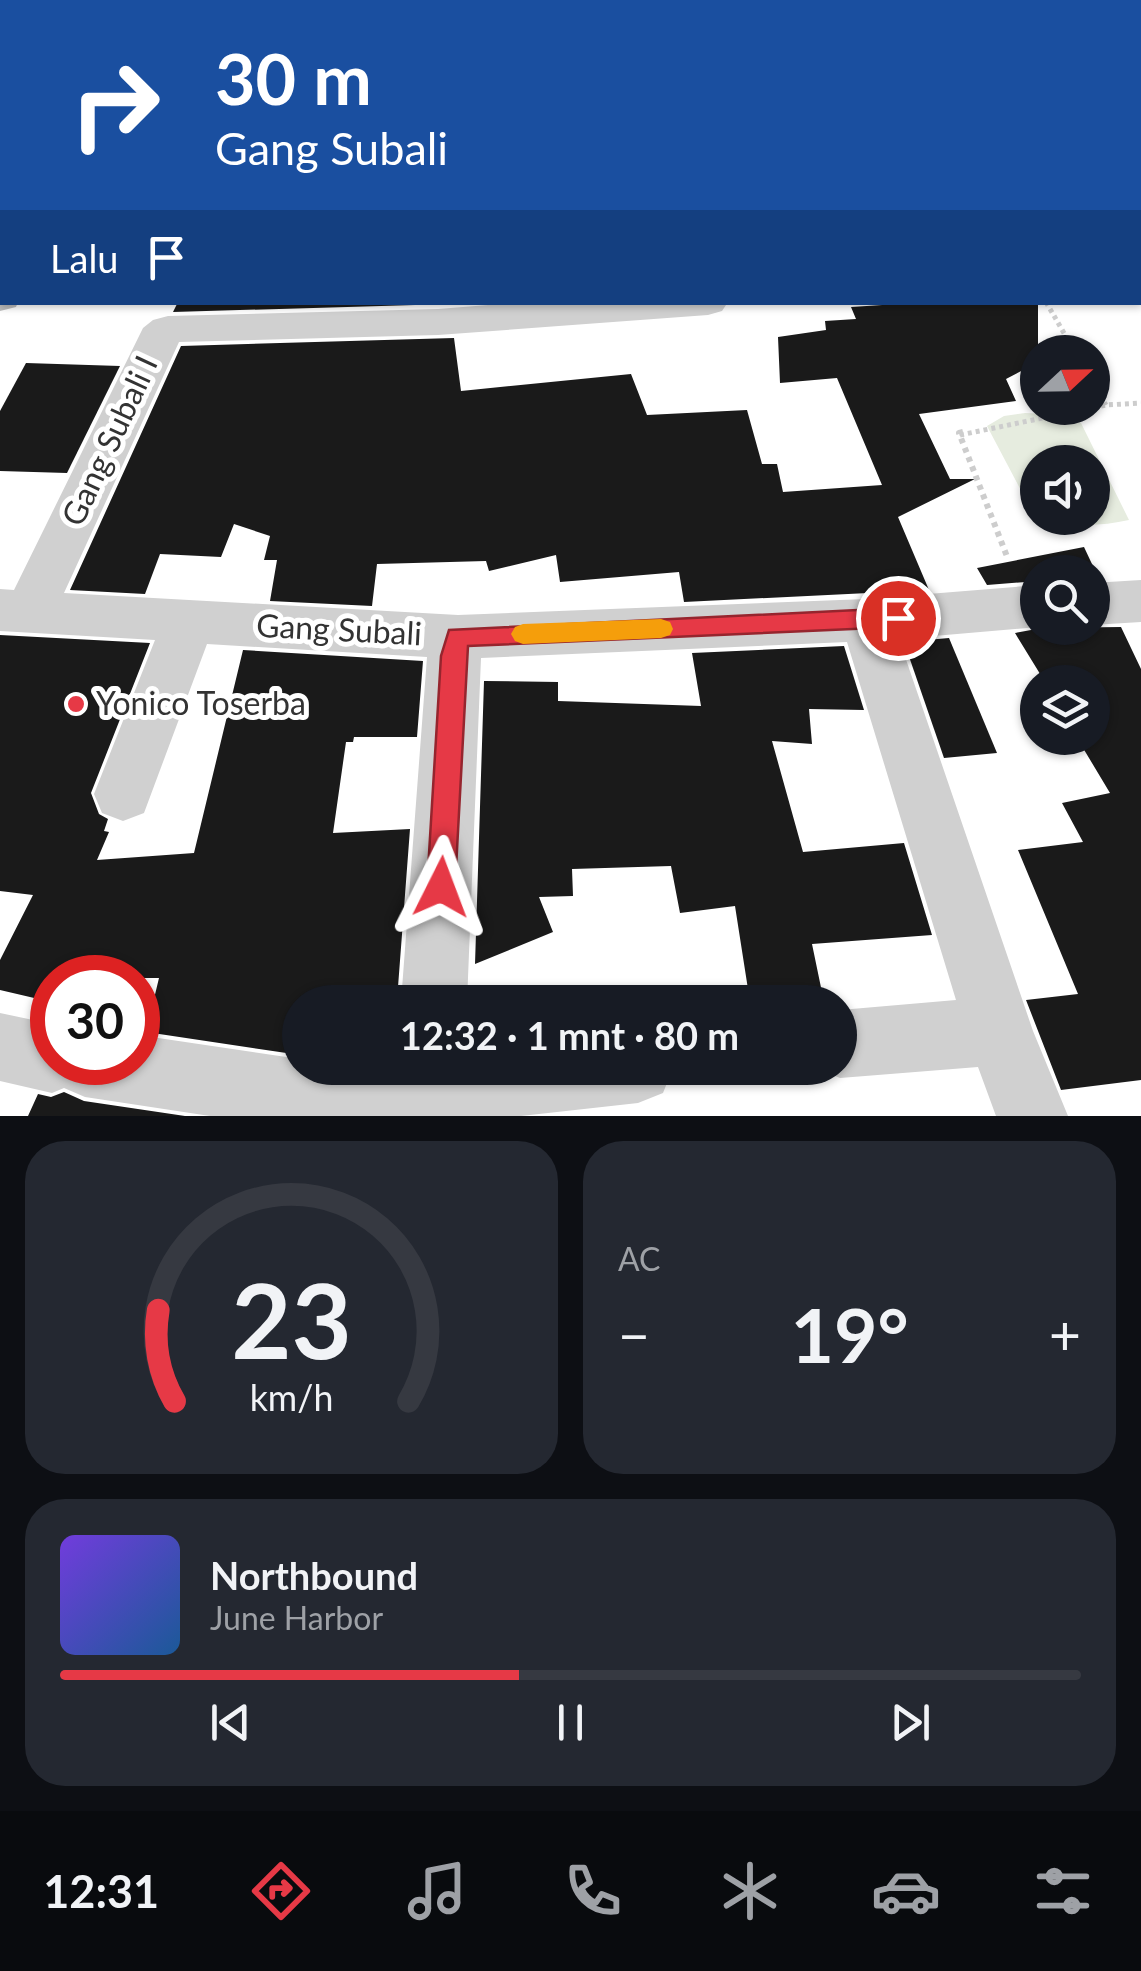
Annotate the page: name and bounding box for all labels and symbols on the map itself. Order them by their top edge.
north arrow [1020,335,1110,425]
street label: Gang Subali I [52,349,165,532]
pin [856,576,941,661]
street label: Gang Subali [255,605,423,652]
place label: Yonico Toserba [96,683,306,722]
marker: Yonico Toserba [65,693,87,715]
position arrow [389,835,493,939]
speed limit sign: 30 [30,955,160,1085]

